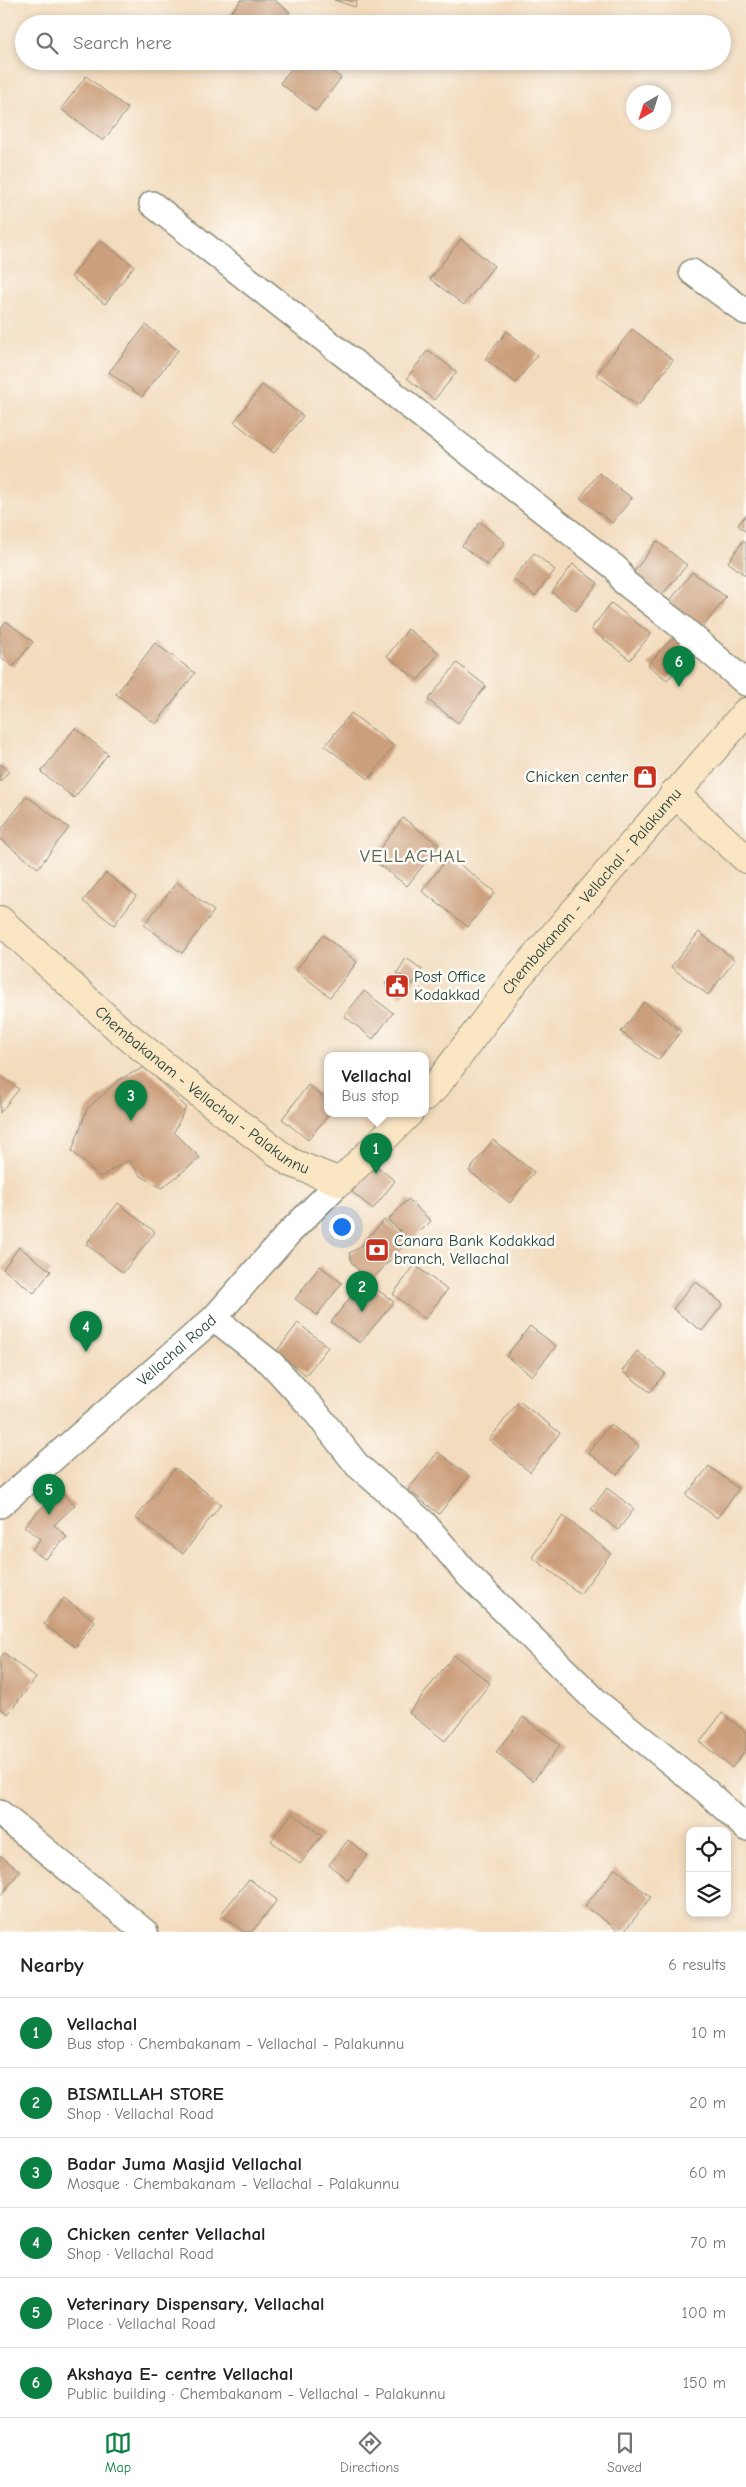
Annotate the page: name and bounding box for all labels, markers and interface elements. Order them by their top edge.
search box [15,15,731,70]
icon: search [33,29,61,57]
text: Search here [73,32,172,54]
north arrow [626,85,671,130]
pin: 6 [663,646,695,687]
shop icon: Chicken center [632,764,658,790]
place label: Chicken center [526,768,629,786]
street label: Chembakanam - Vellachal - Palakunnu [498,785,685,998]
district label: VELLACHAL [360,845,466,867]
place label: Post Office Kodakkad [414,968,486,1004]
public building icon: Post Office Kodakkad [384,973,410,999]
street label: Chembakanam - Vellachal - Palakunnu [91,1003,312,1178]
popup [324,1052,429,1117]
text: Vellachal [341,1065,412,1087]
pin: 3 [115,1080,147,1121]
text: Bus stop [341,1087,399,1105]
pin: 1 [360,1133,392,1174]
your location [329,1214,355,1240]
place label: Canara Bank Kodakkad branch, Vellachal [394,1232,555,1268]
bank icon: Canara Bank Kodakkad branch, Vellachal [364,1237,390,1263]
pin: 2 [346,1271,378,1312]
pin: 4 [70,1311,102,1352]
street label: Vellachal Road [134,1311,220,1390]
pin: 5 [33,1474,65,1515]
map controls [686,1827,731,1917]
button: locate [686,1827,731,1872]
button: layers [686,1872,731,1917]
text: Nearby [20,1953,84,1977]
text: 6 results [668,1956,726,1974]
text: Vellachal [67,2013,137,2035]
text: 1 [33,2024,39,2042]
text: 10 m [691,2024,726,2042]
text: Bus stop · Chembakanam - Vellachal - Palakunnu [67,2035,404,2053]
text: BISMILLAH STORE [67,2083,224,2105]
text: 2 [32,2094,40,2112]
text: 20 m [689,2094,726,2112]
text: Shop · Vellachal Road [67,2105,214,2123]
text: Badar Juma Masjid Vellachal [67,2153,302,2175]
text: 3 [32,2164,40,2182]
text: 60 m [689,2164,726,2182]
text: Mosque · Chembakanam - Vellachal - Palakunnu [67,2175,399,2193]
text: Chicken center Vellachal [67,2223,266,2245]
text: 4 [32,2234,40,2252]
text: 70 m [690,2234,726,2252]
text: Shop · Vellachal Road [67,2245,214,2263]
text: Veterinary Dispensary, Vellachal [67,2293,325,2315]
text: 5 [32,2304,40,2322]
text: 100 m [682,2304,726,2322]
text: Place · Vellachal Road [67,2315,216,2333]
text: Akshaya E- centre Vellachal [67,2363,293,2385]
text: 6 [32,2374,40,2392]
text: 150 m [683,2374,726,2392]
text: Public building · Chembakanam - Vellachal - Palakunnu [67,2385,445,2403]
tab: Map [104,2429,132,2476]
tab: Directions [340,2429,399,2476]
tab: Saved [607,2429,642,2476]

